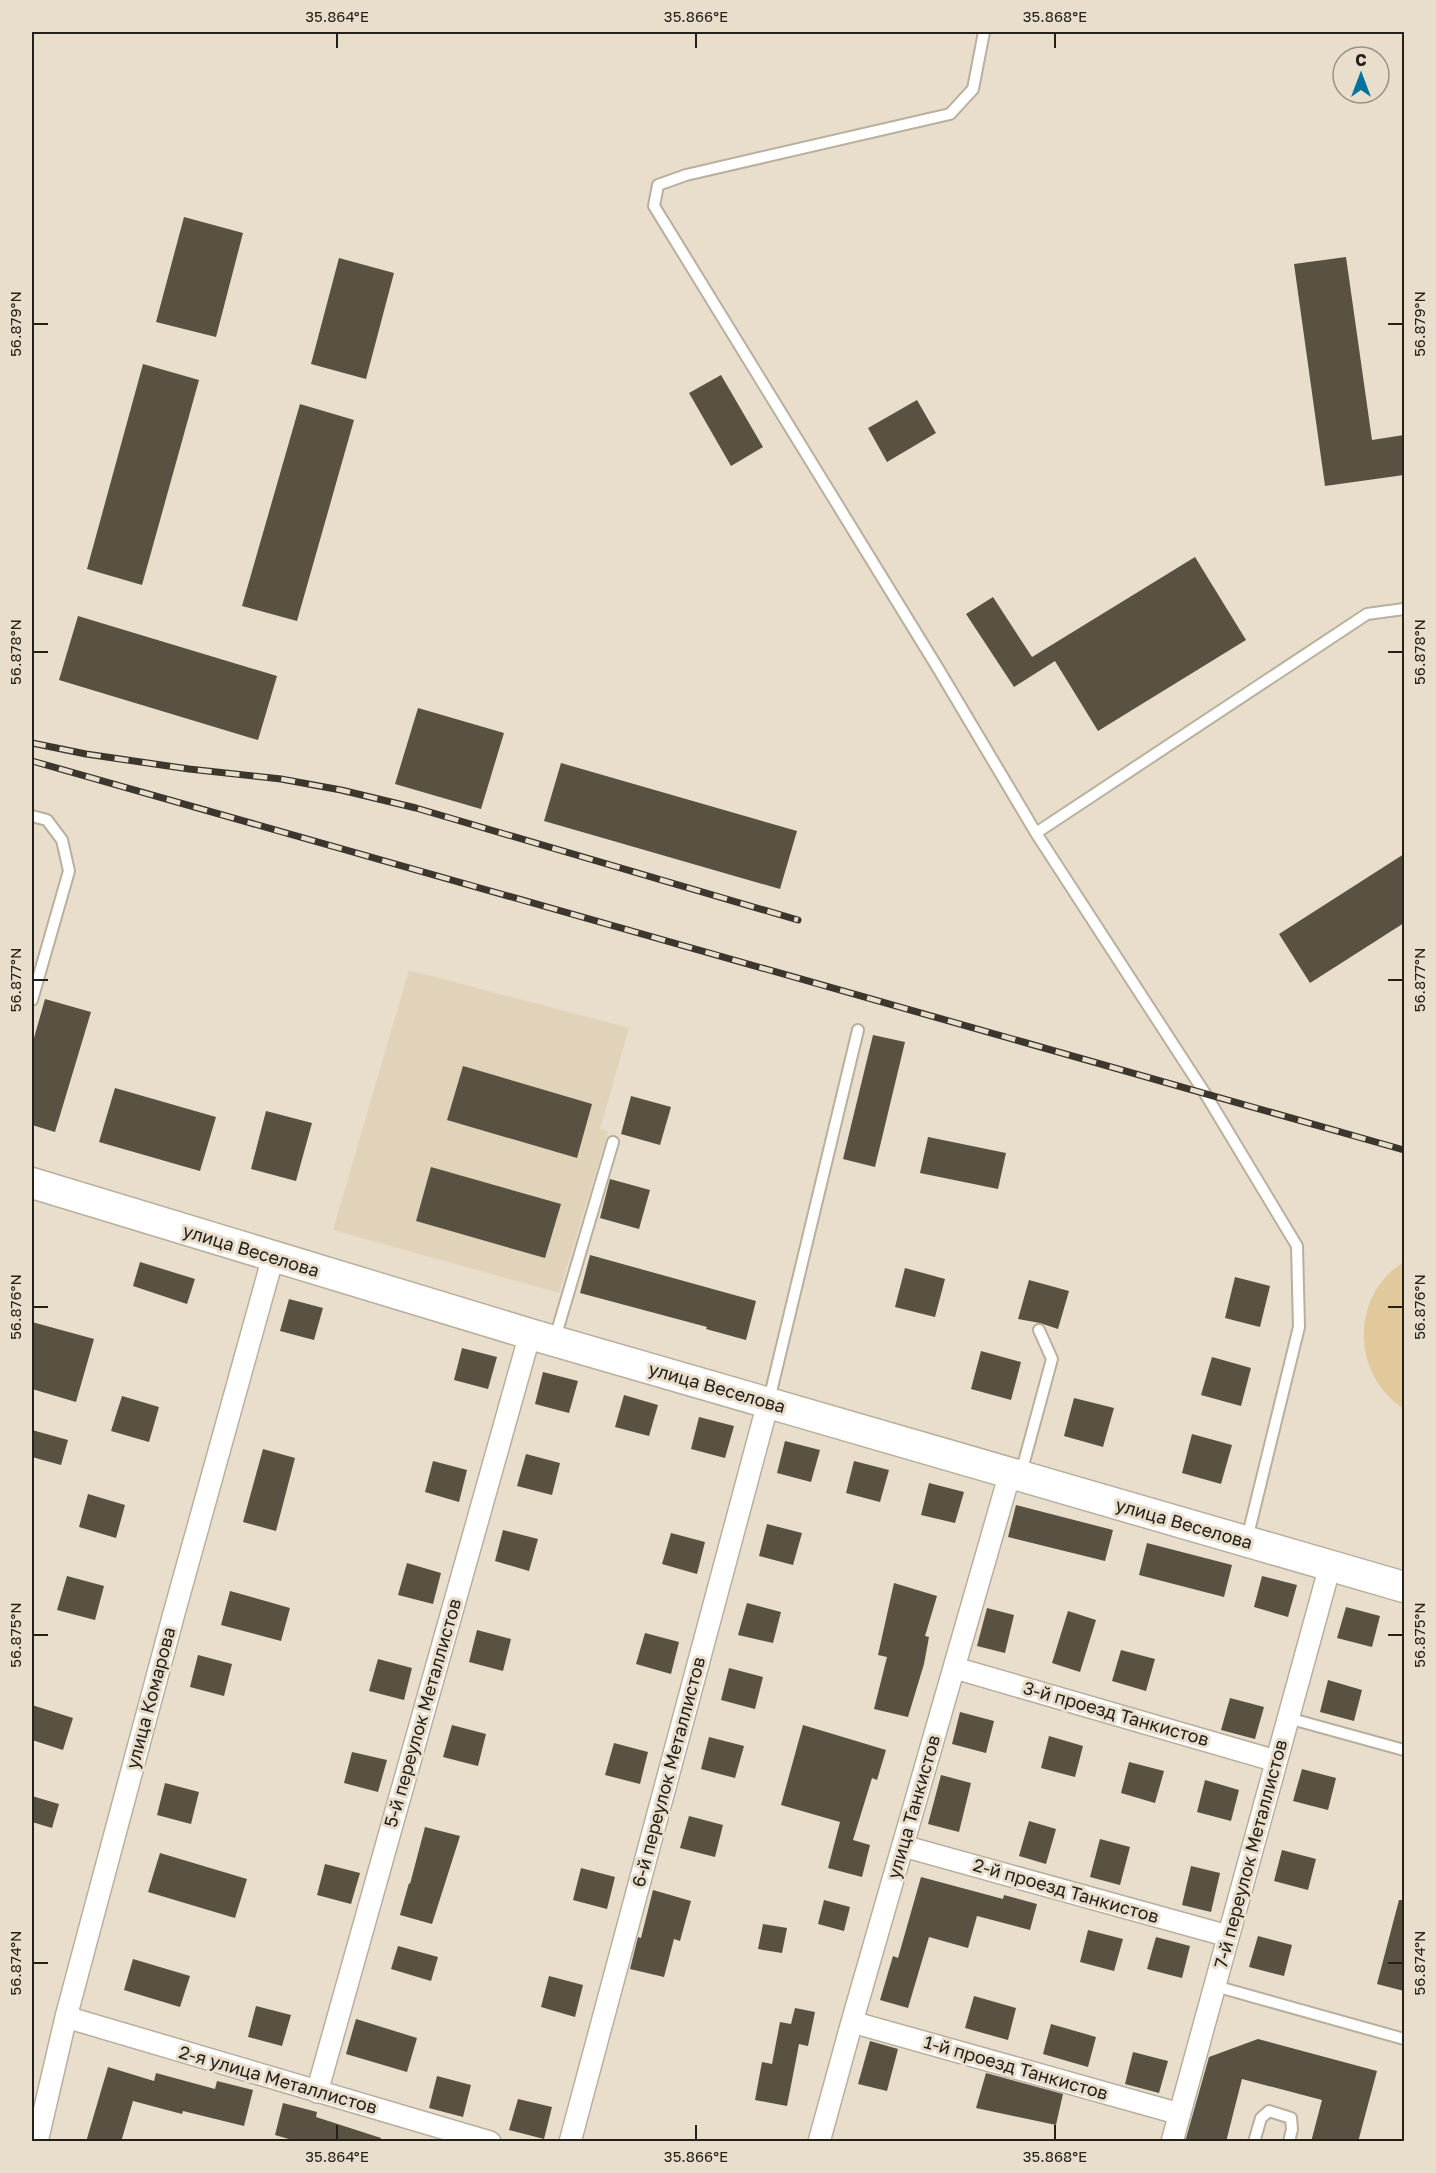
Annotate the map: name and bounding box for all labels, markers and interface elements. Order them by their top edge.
text: 35.864°E [305,7,369,25]
text: 35.866°E [664,7,728,25]
text: 35.868°E [1023,7,1087,25]
north arrow [1331,45,1391,105]
text: С [1355,50,1367,70]
text: 56.879°N [6,291,24,357]
text: 56.879°N [1410,291,1428,357]
text: 56.878°N [6,619,24,685]
text: 56.878°N [1410,619,1428,685]
text: 56.877°N [6,948,24,1012]
text: 56.877°N [1410,948,1428,1012]
street label: улица Веселова [180,1219,322,1281]
text: 56.876°N [6,1274,24,1340]
text: 56.876°N [1410,1274,1428,1340]
street label: улица Веселова [646,1357,788,1417]
street label: улица Веселова [1113,1493,1255,1553]
street label: 5-й переулок Металлистов [379,1596,465,1830]
text: 56.875°N [6,1602,24,1668]
text: 56.875°N [1410,1602,1428,1668]
street label: улица Комарова [121,1625,180,1771]
street label: 6-й переулок Металлистов [627,1654,709,1889]
street label: 3-й проезд Танкистов [1021,1676,1212,1750]
street label: улица Танкистов [882,1732,944,1881]
street label: 7-й переулок Металлистов [1209,1737,1291,1971]
street label: 2-й проезд Танкистов [971,1853,1162,1927]
text: 56.874°N [6,1930,24,1996]
text: 56.874°N [1410,1930,1428,1996]
street label: 1-й проезд Танкистов [922,2030,1111,2104]
street label: 2-я улица Металлистов [177,2040,380,2118]
text: 35.864°E [305,2147,369,2165]
text: 35.866°E [664,2147,728,2165]
text: 35.868°E [1023,2147,1087,2165]

